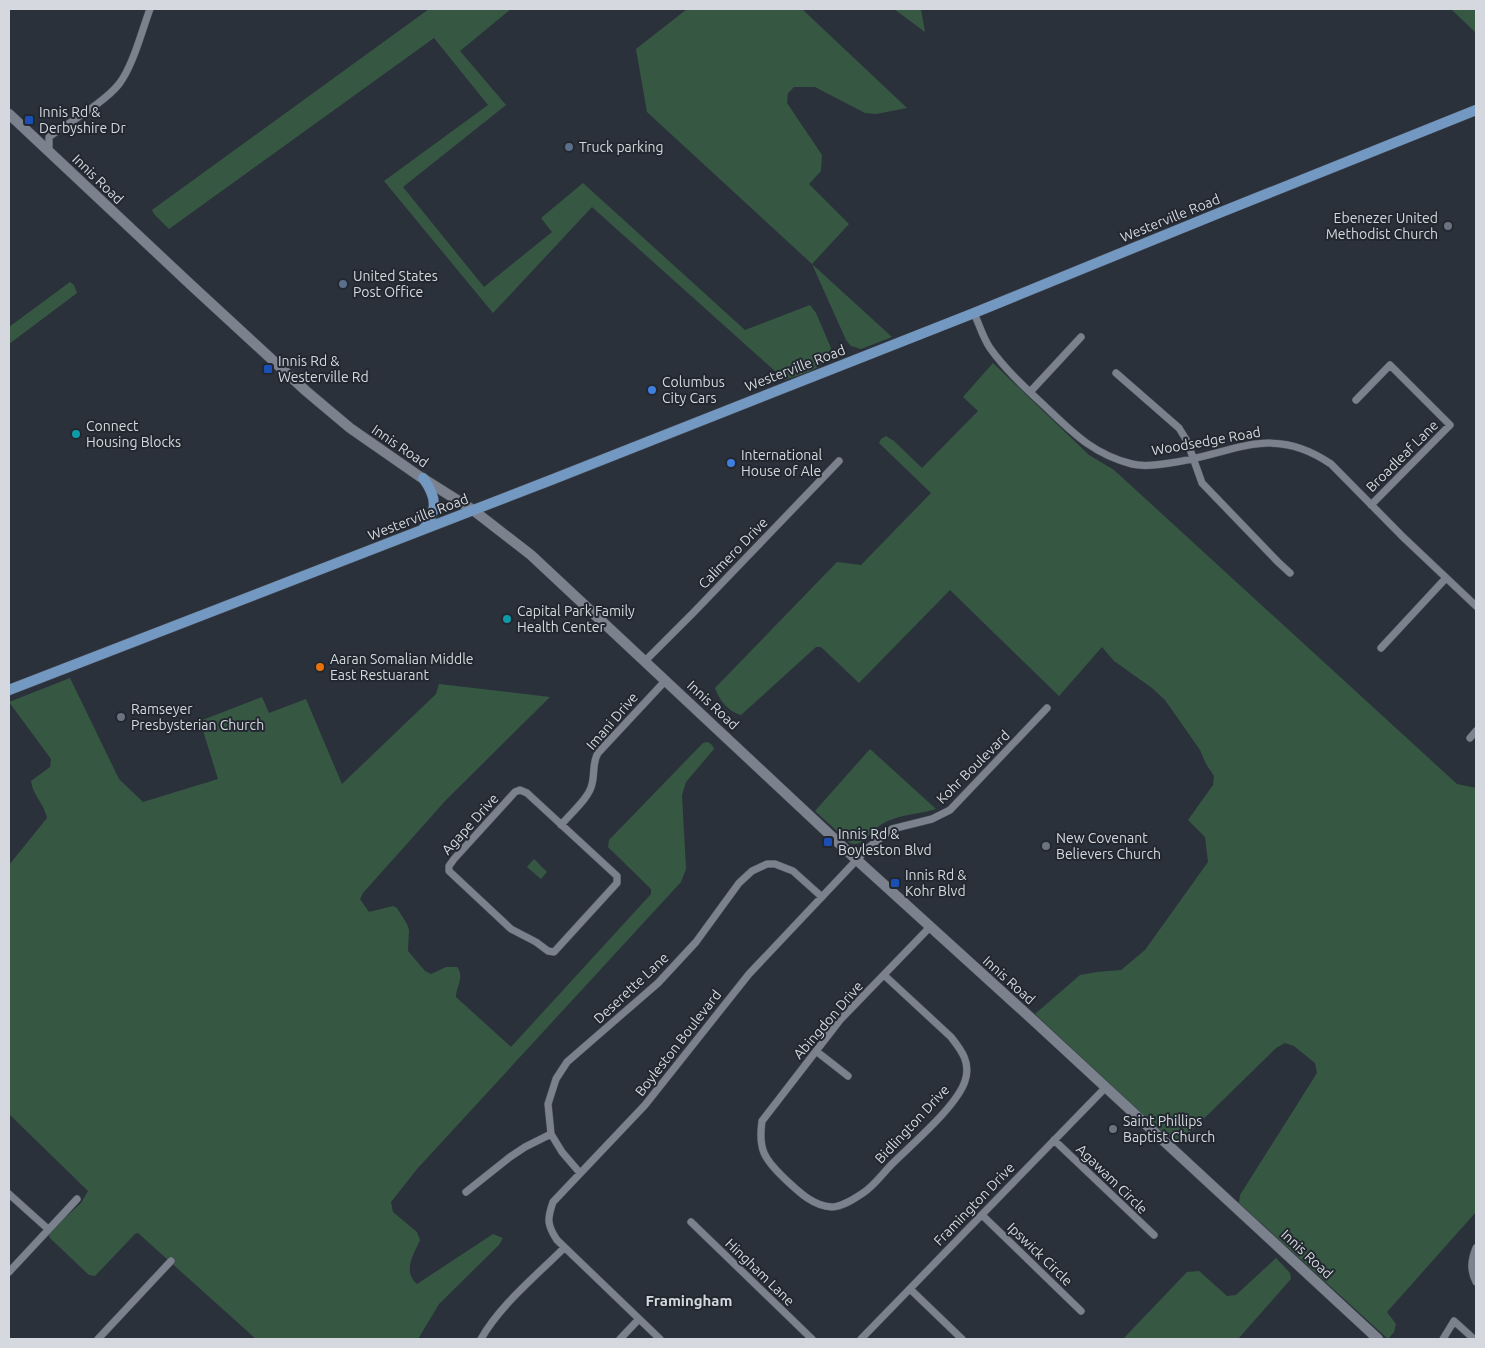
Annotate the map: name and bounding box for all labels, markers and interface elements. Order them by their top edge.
place label: Innis Rd & Derbyshire Dr [39,104,126,136]
marker: Innis Rd & Derbyshire Dr [23,114,35,126]
place label: Truck parking [579,139,664,155]
marker: Truck parking [563,141,575,153]
street label: Innis Road [69,151,127,207]
street label: Westerville Road [1118,191,1222,245]
place label: Ebenezer United Methodist Church [1326,210,1438,242]
marker: Ebenezer United Methodist Church [1442,220,1454,232]
place label: United States Post Office [353,268,438,300]
marker: United States Post Office [337,278,349,290]
street label: Westerville Road [743,342,847,394]
place label: Innis Rd & Westerville Rd [278,353,369,385]
marker: Innis Rd & Westerville Rd [262,363,274,375]
place label: Columbus City Cars [662,374,725,406]
marker: Columbus City Cars [646,384,658,396]
street label: Broadleaf Lane [1363,417,1441,495]
place label: Connect Housing Blocks [86,418,181,450]
street label: Innis Road [369,421,431,471]
street label: Woodsedge Road [1150,424,1262,458]
marker: Connect Housing Blocks [70,428,82,440]
place label: International House of Ale [741,447,823,479]
marker: International House of Ale [725,457,737,469]
street label: Westerville Road [366,491,470,543]
street label: Calimero Drive [695,514,771,592]
place label: Capital Park Family Health Center [517,603,635,635]
marker: Capital Park Family Health Center [501,613,513,625]
place label: Aaran Somalian Middle East Restuarant [330,651,474,683]
marker: Aaran Somalian Middle East Restuarant [314,661,326,673]
street label: Innis Road [684,677,742,733]
street label: Imani Drive [583,689,641,753]
place label: Ramseyer Presbysterian Church [131,701,264,733]
marker: Ramseyer Presbysterian Church [115,711,127,723]
street label: Kohr Boulevard [933,727,1013,807]
street label: Agape Drive [438,790,502,858]
place label: Innis Rd & Boyleston Blvd [838,826,932,858]
place label: New Covenant Believers Church [1056,830,1161,862]
marker: Innis Rd & Boyleston Blvd [822,836,834,848]
marker: New Covenant Believers Church [1040,840,1052,852]
place label: Innis Rd & Kohr Blvd [905,867,967,899]
marker: Innis Rd & Kohr Blvd [889,877,901,889]
street label: Deserette Lane [590,949,672,1027]
street label: Innis Road [980,952,1038,1008]
street label: Abingdon Drive [790,978,866,1062]
street label: Boyleston Boulevard [632,987,724,1099]
street label: Bidlington Drive [872,1081,952,1167]
place label: Saint Phillips Baptist Church [1123,1113,1215,1145]
marker: Saint Phillips Baptist Church [1107,1123,1119,1135]
street label: Agawam Circle [1073,1141,1151,1217]
street label: Framington Drive [930,1159,1018,1249]
street label: Ipswick Circle [1004,1219,1076,1289]
street label: Innis Road [1278,1226,1336,1282]
street label: Hingham Lane [722,1235,798,1309]
district label: Framingham [646,1292,732,1309]

